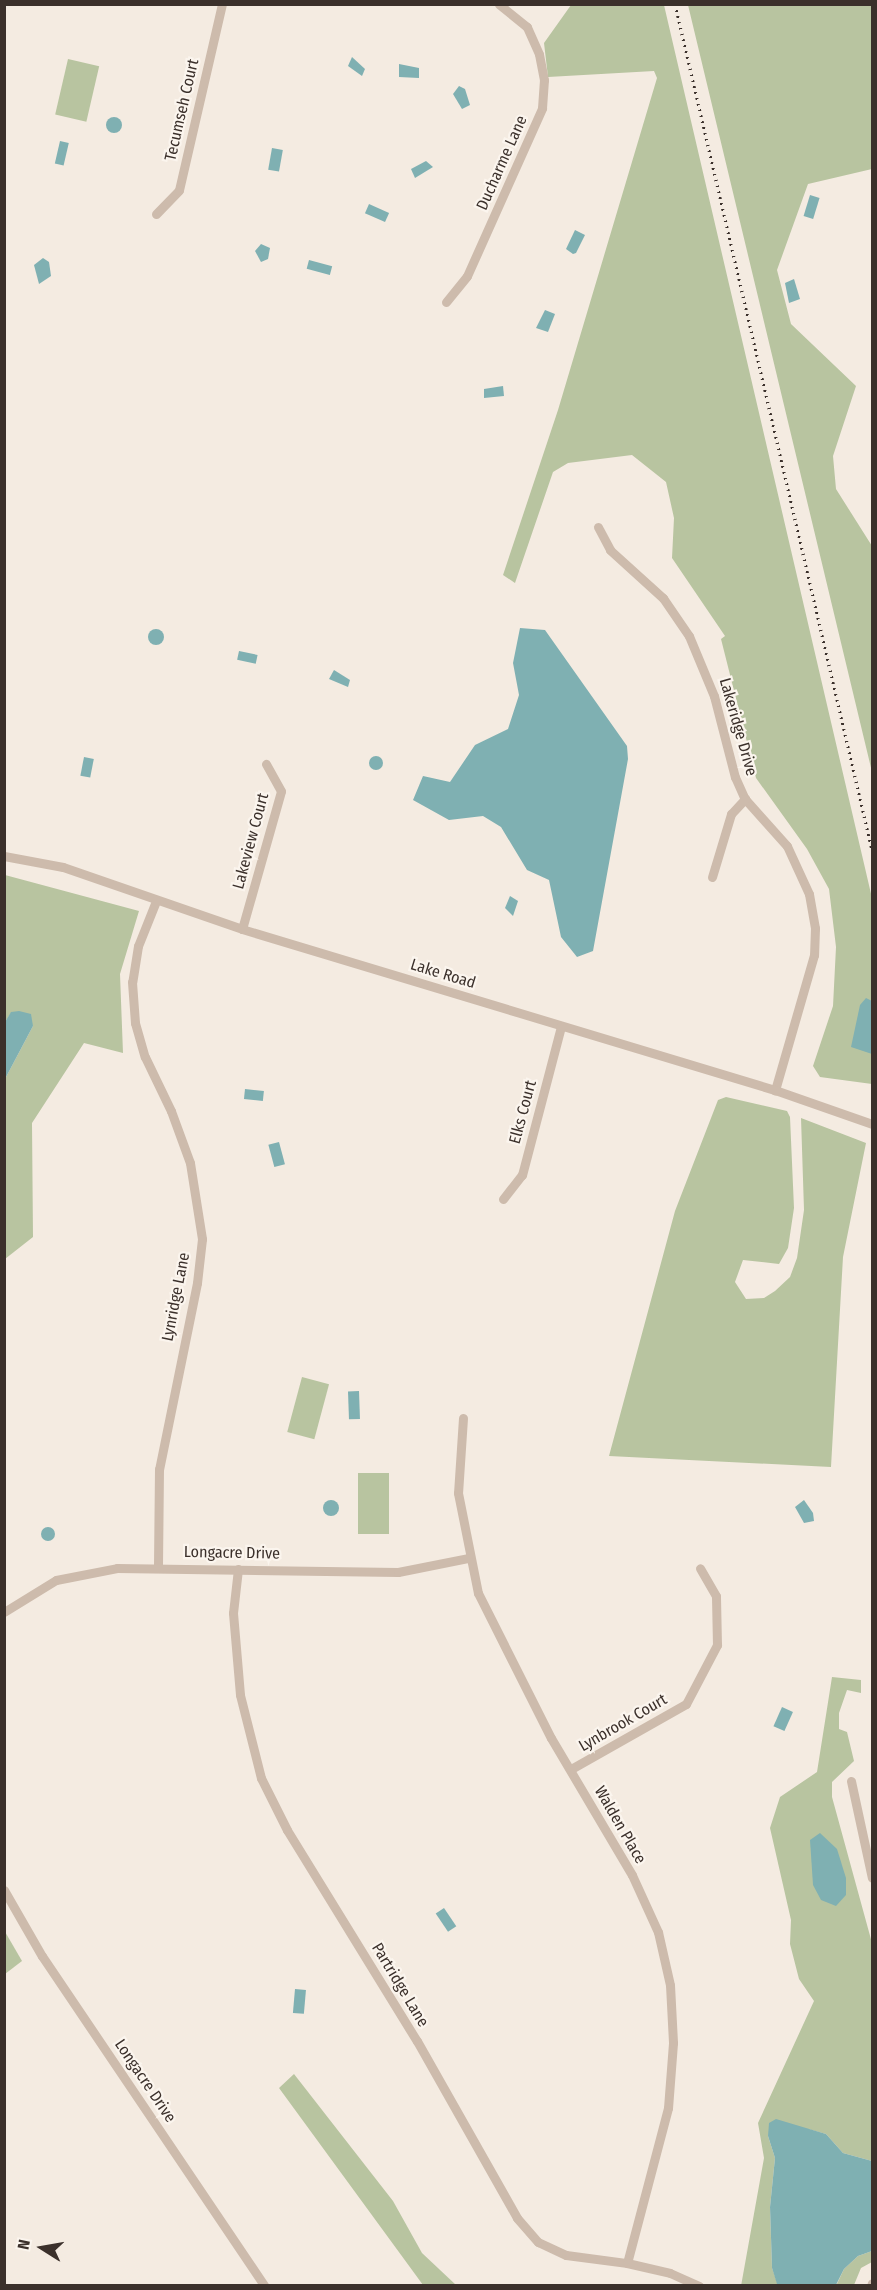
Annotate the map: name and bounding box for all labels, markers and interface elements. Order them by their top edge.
street label: Tecumseh Court [161,57,203,163]
street label: Ducharme Lane [473,113,531,213]
street label: Lakeridge Drive [715,676,761,778]
street label: Lakeview Court [229,791,273,891]
street label: Lake Road [408,955,478,993]
street label: Elks Court [505,1078,541,1146]
street label: Lynridge Lane [158,1251,194,1343]
street label: Longacre Drive [184,1543,280,1563]
street label: Lynbrook Court [575,1690,671,1756]
street label: Walden Place [590,1783,650,1867]
street label: Partridge Lane [367,1940,433,2030]
street label: Longacre Drive [110,2036,180,2126]
north arrow [12,2218,72,2278]
text: N [14,2238,34,2251]

